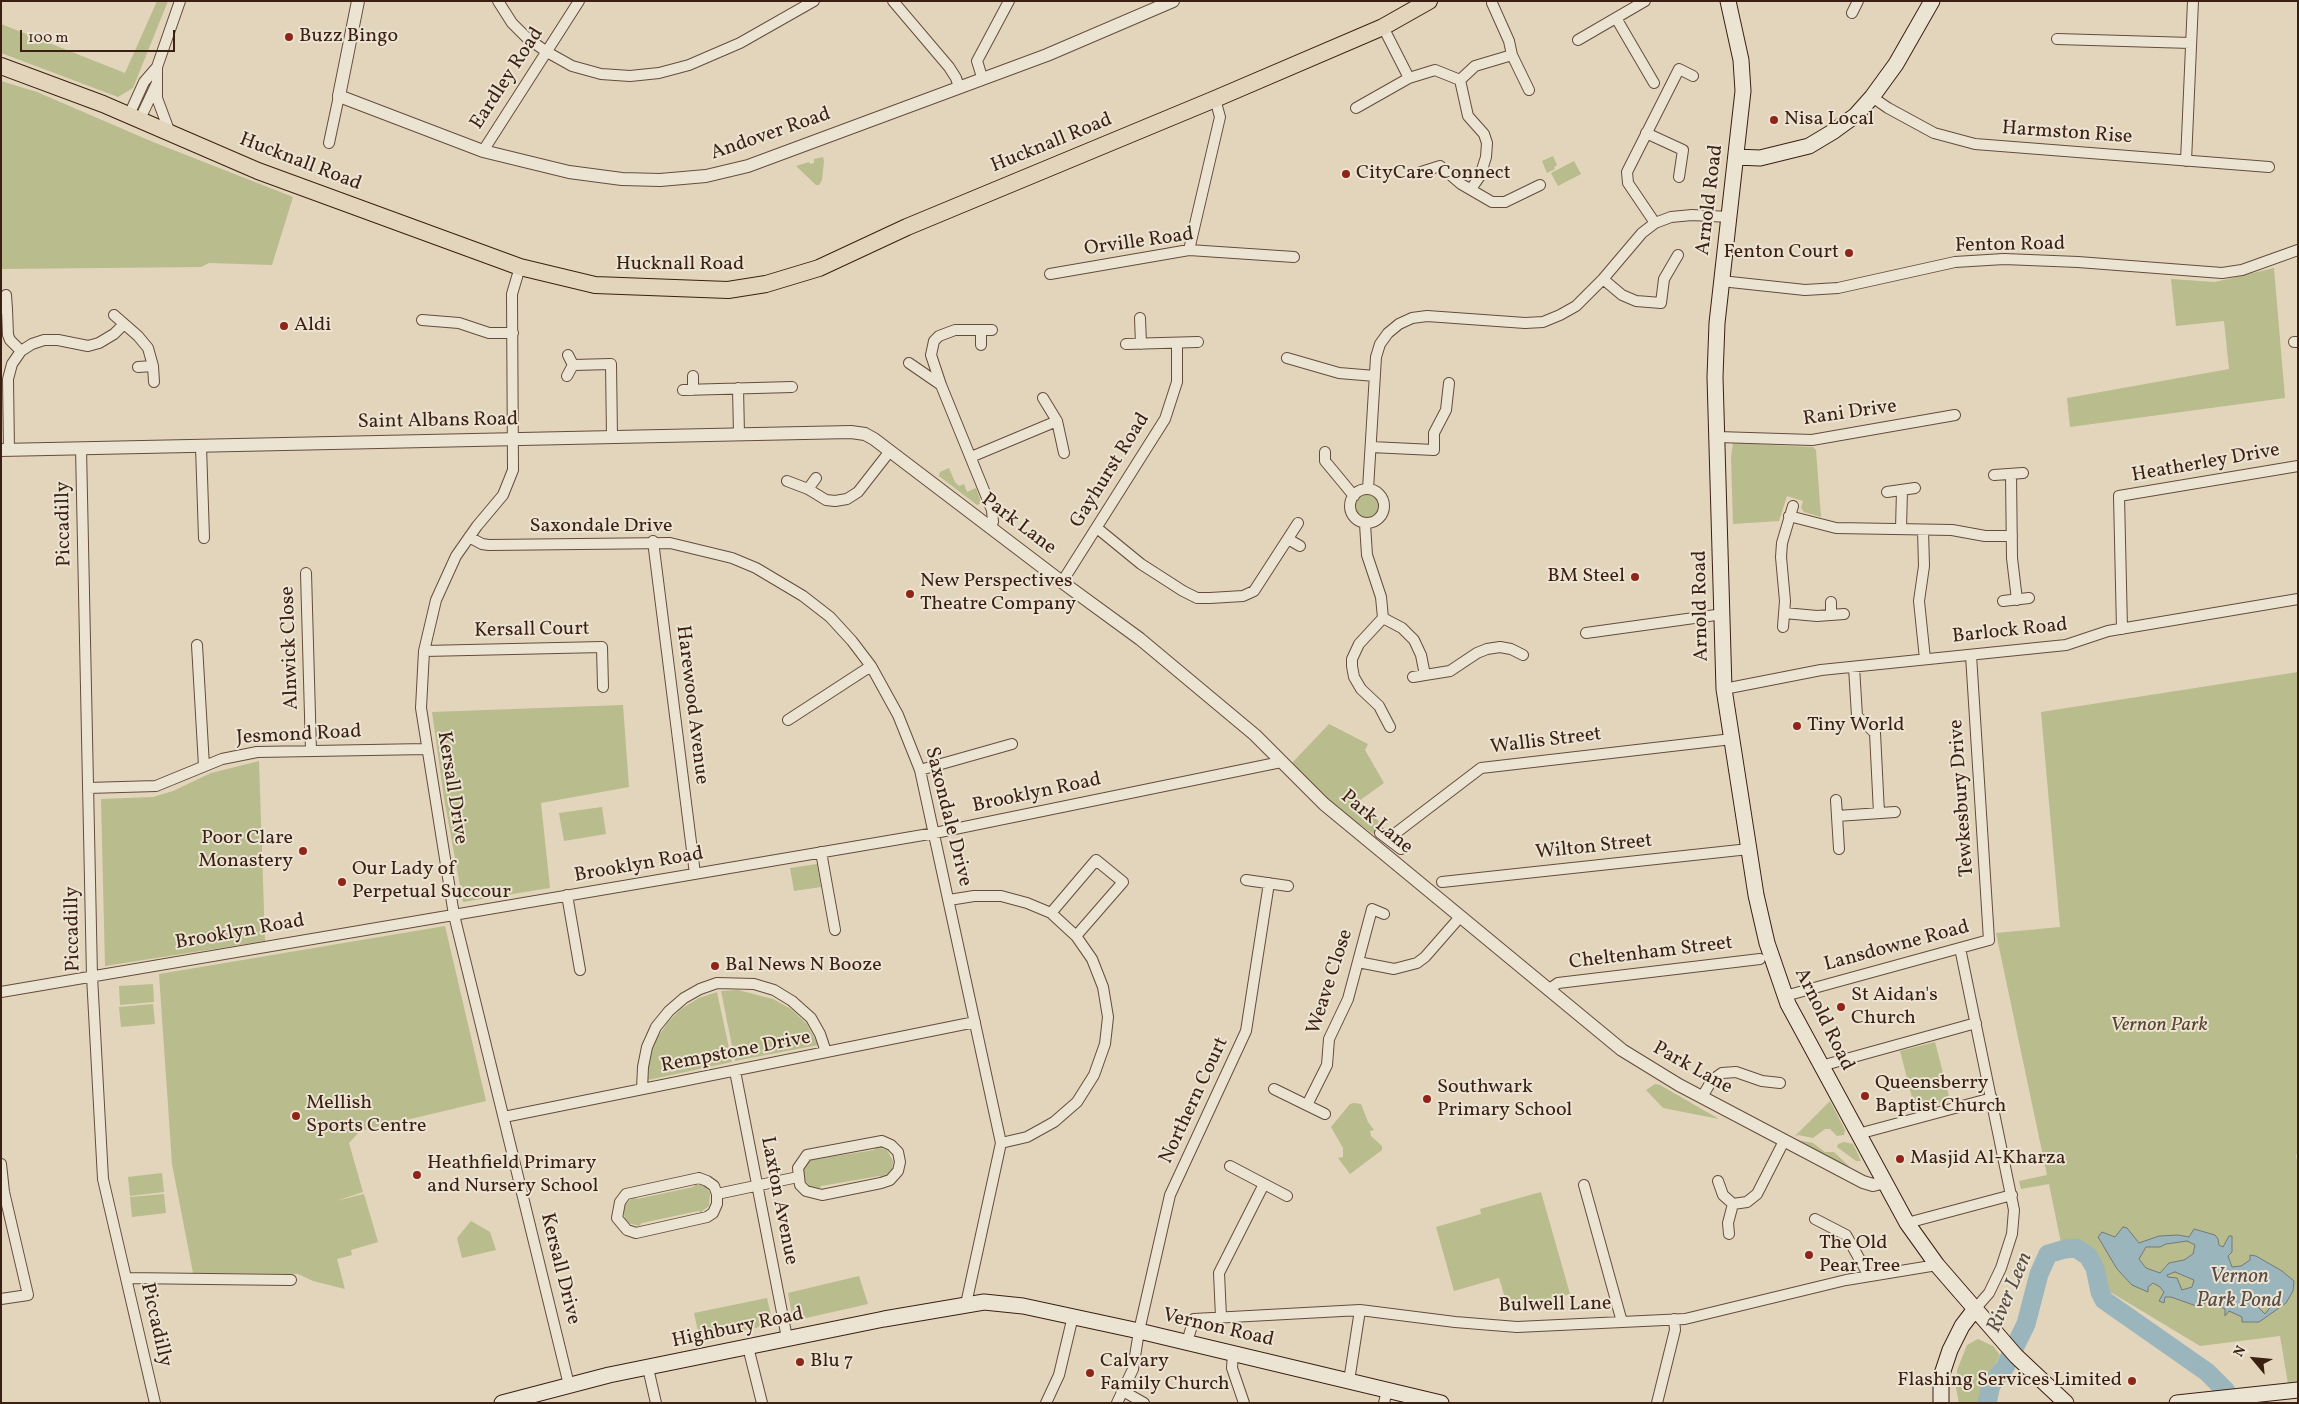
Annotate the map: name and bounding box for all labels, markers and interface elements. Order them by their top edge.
scale bar [22,20,178,52]
street label: Eardley Road [466,23,550,135]
place label: Buzz Bingo [299,25,398,49]
text: 100 m [28,28,68,49]
marker: Buzz Bingo [283,31,295,43]
street label: Andover Road [708,103,834,167]
place label: Nisa Local [1784,108,1874,132]
street label: Hucknall Road [988,109,1116,179]
marker: Nisa Local [1768,114,1780,126]
street label: Harmston Rise [2001,117,2133,151]
street label: Hucknall Road [236,129,364,197]
street label: Arnold Road [1692,143,1730,257]
place label: CityCare Connect [1356,162,1511,186]
marker: CityCare Connect [1340,168,1352,180]
street label: Orville Road [1083,223,1195,263]
street label: Fenton Road [1955,233,2065,259]
place label: Fenton Court [1724,241,1839,265]
marker: Fenton Court [1843,247,1855,259]
street label: Hucknall Road [616,253,744,277]
place label: Aldi [294,314,331,338]
marker: Aldi [278,320,290,332]
street label: Rani Drive [1802,396,1898,432]
street label: Saint Albans Road [358,409,518,435]
street label: Gayhurst Road [1066,409,1156,533]
street label: Heatherley Drive [2130,439,2282,489]
street label: Piccadilly [52,481,78,567]
street label: Park Lane [976,489,1060,561]
street label: Saxondale Drive [530,515,672,539]
street label: Arnold Road [1689,550,1715,662]
place label: BM Steel [1547,565,1625,589]
place label: New Perspectives Theatre Company [920,570,1076,617]
marker: BM Steel [1629,571,1641,583]
street label: Alnwick Close [277,586,305,710]
marker: New Perspectives Theatre Company [904,588,916,600]
street label: Barlock Road [1951,614,2069,650]
street label: Kersall Court [474,618,590,644]
street label: Harewood Avenue [669,624,713,786]
place label: Tiny World [1807,714,1904,738]
street label: Tewkesbury Drive [1946,718,1980,878]
marker: Tiny World [1791,720,1803,732]
street label: Jesmond Road [236,721,362,751]
street label: Wallis Street [1489,723,1603,761]
street label: Kersall Drive [430,730,472,846]
street label: Saxondale Drive [918,745,976,889]
street label: Brooklyn Road [971,769,1103,819]
street label: Park Lane [1335,786,1417,860]
place label: Poor Clare Monastery [198,827,293,874]
street label: Wilton Street [1534,830,1654,866]
street label: Brooklyn Road [573,843,705,889]
marker: Poor Clare Monastery [297,845,309,857]
place label: Our Lady of Perpetual Succour [352,858,511,905]
marker: Our Lady of Perpetual Succour [336,876,348,888]
street label: Piccadilly [61,886,87,972]
street label: Brooklyn Road [174,910,306,956]
street label: Lansdowne Road [1822,916,1972,978]
street label: Weave Close [1303,927,1359,1037]
street label: Cheltenham Street [1568,932,1734,976]
place label: Bal News N Booze [725,954,882,978]
marker: Bal News N Booze [709,960,721,972]
street label: Arnold Road [1788,965,1858,1075]
place label: St Aidan's Church [1851,984,1938,1031]
marker: St Aidan's Church [1835,1001,1847,1013]
park label: Vernon Park [2110,1014,2208,1038]
street label: Rempstone Drive [659,1027,813,1079]
street label: Northern Court [1155,1034,1235,1168]
street label: Park Lane [1648,1037,1736,1101]
place label: Queensberry Baptist Church [1875,1072,2006,1119]
place label: Southwark Primary School [1437,1076,1572,1123]
marker: Queensberry Baptist Church [1859,1090,1871,1102]
place label: Mellish Sports Centre [306,1092,426,1139]
marker: Southwark Primary School [1421,1093,1433,1105]
marker: Mellish Sports Centre [290,1110,302,1122]
street label: Laxton Avenue [754,1135,802,1267]
place label: Masjid Al-Kharza [1910,1147,2066,1171]
place label: Heathfield Primary and Nursery School [427,1152,598,1199]
marker: Masjid Al-Kharza [1894,1153,1906,1165]
marker: Heathfield Primary and Nursery School [411,1169,423,1181]
street label: Kersall Drive [534,1211,584,1327]
place label: The Old Pear Tree [1819,1232,1900,1279]
marker: The Old Pear Tree [1803,1249,1815,1261]
water label: River Leen [1983,1249,2039,1337]
water label: Vernon Park Pond [2196,1265,2282,1315]
street label: Piccadilly [134,1281,176,1369]
street label: Bulwell Lane [1498,1293,1612,1319]
street label: Highbury Road [670,1303,806,1355]
street label: Vernon Road [1160,1305,1276,1353]
north arrow [2229,1334,2279,1384]
text: N [2230,1343,2251,1361]
place label: Blu 7 [810,1350,853,1374]
place label: Calvary Family Church [1100,1350,1230,1397]
marker: Blu 7 [794,1356,806,1368]
marker: Calvary Family Church [1084,1367,1096,1379]
place label: Flashing Services Limited [1897,1369,2122,1393]
marker: Flashing Services Limited [2126,1375,2138,1387]

